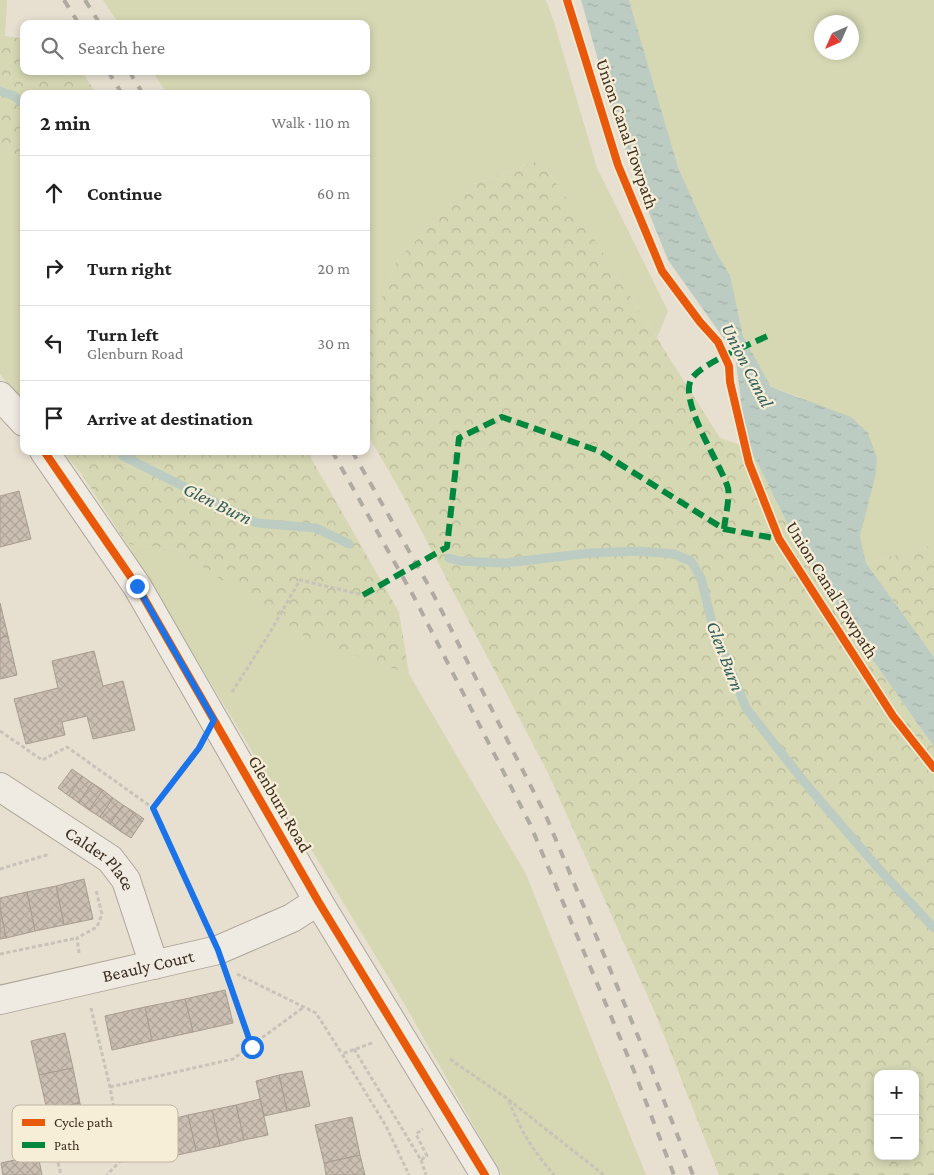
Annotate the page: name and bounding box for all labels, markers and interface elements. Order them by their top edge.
north arrow [814,15,859,60]
search box [20,20,370,75]
icon: search [38,34,66,62]
text: Search here [78,37,165,58]
street label: Union Canal Towpath [592,56,662,212]
text: 2 min [40,111,91,135]
text: Walk · 110 m [271,114,350,131]
icon: ahead [40,179,68,207]
text: Continue [87,183,162,204]
text: 60 m [317,185,350,202]
icon: right [40,254,68,282]
text: Turn right [87,258,172,279]
text: 20 m [317,260,350,277]
water label: Union Canal [717,320,778,411]
text: Turn left [87,324,159,345]
icon: left [40,329,68,357]
text: 30 m [318,335,350,352]
text: Glenburn Road [87,345,183,362]
icon: arrive [40,404,68,432]
text: Arrive at destination [87,408,253,429]
water label: Glen Burn [180,478,255,529]
street label: Union Canal Towpath [782,518,882,662]
route end [126,575,149,598]
water label: Glen Burn [703,618,748,694]
street label: Glenburn Road [244,752,316,856]
street label: Calder Place [61,822,139,893]
street label: Beauly Court [100,946,197,986]
route start [241,1036,264,1059]
map controls [874,1070,919,1160]
button: + [874,1070,919,1115]
legend [12,1105,178,1162]
text: Cycle path [54,1114,113,1130]
button: − [874,1115,919,1160]
text: Path [54,1137,80,1153]

